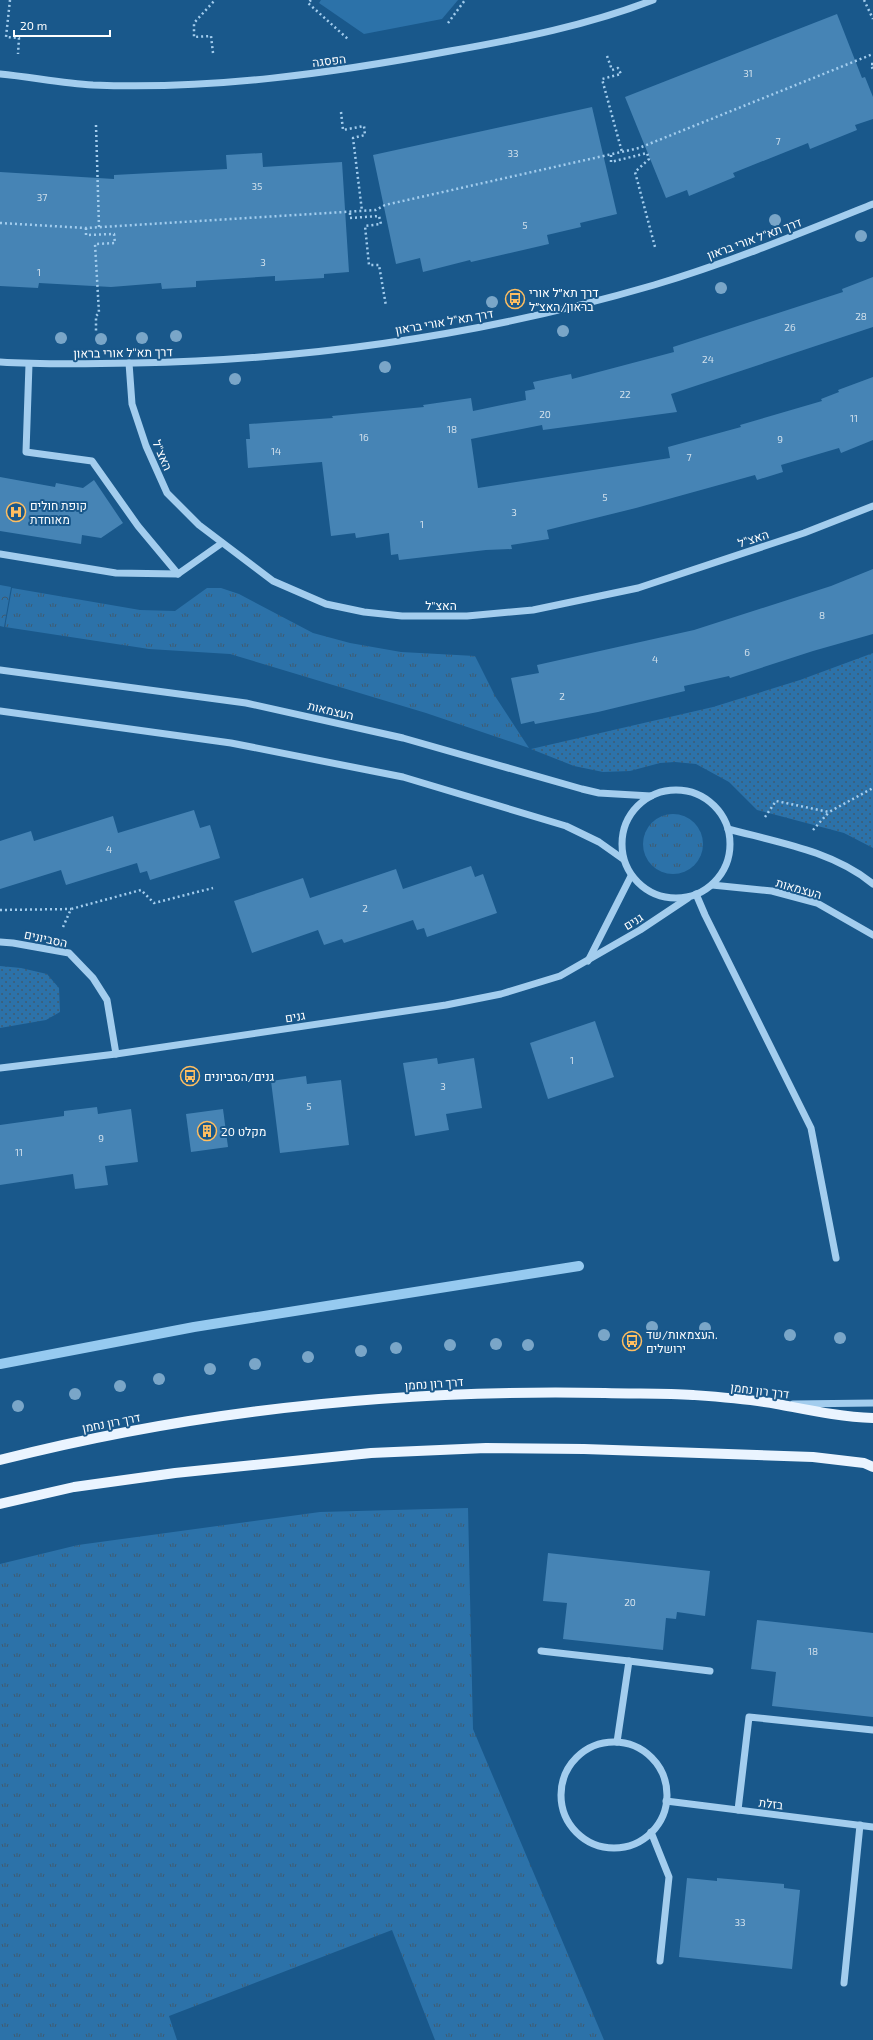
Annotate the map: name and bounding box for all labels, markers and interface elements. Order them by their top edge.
scale bar [14,12,110,38]
text: 20 m [20,18,47,32]
street label: הפסגה [311,51,347,69]
house number: 31 [743,67,753,79]
house number: 7 [775,135,781,147]
house number: 33 [507,147,519,159]
house number: 35 [252,180,262,192]
house number: 37 [37,191,47,203]
street label: דרך תא"ל אורי בראון [705,214,803,262]
house number: 5 [522,219,528,231]
house number: 3 [260,256,266,268]
house number: 1 [37,266,41,278]
place label: דרך תא״ל אורי בראון/האצ״ל [529,285,598,313]
bus stop icon: דרך תא״ל אורי בראון/האצ״ל [504,288,526,310]
street label: דרך תא"ל אורי בראון [394,305,494,337]
house number: 28 [855,310,867,322]
house number: 26 [784,321,796,333]
street label: דרך תא"ל אורי בראון [73,344,173,360]
house number: 24 [702,353,714,365]
house number: 22 [619,388,631,400]
house number: 20 [539,408,551,420]
house number: 11 [850,412,858,424]
house number: 18 [447,423,457,435]
house number: 16 [359,431,369,443]
house number: 9 [777,433,783,445]
street label: האצ"ל [150,438,176,472]
house number: 14 [271,445,281,457]
house number: 7 [686,451,692,463]
house number: 5 [602,491,608,503]
place label: קופת חולים מאוחדת [30,498,87,526]
hospital icon: קופת חולים מאוחדת [5,501,27,523]
house number: 3 [511,506,517,518]
house number: 1 [420,518,424,530]
street label: האצ"ל [736,526,770,550]
street label: האצ"ל [425,598,457,612]
house number: 8 [819,609,825,621]
house number: 6 [744,646,750,658]
house number: 4 [652,653,658,665]
house number: 2 [559,690,565,702]
street label: העצמאות [307,698,355,722]
house number: 4 [106,843,112,855]
street label: העצמאות [775,875,823,901]
house number: 2 [362,902,368,914]
street label: גנים [621,910,646,932]
street label: הסביונים [23,927,69,949]
street label: גנים [284,1007,306,1024]
house number: 1 [570,1054,574,1066]
bus stop icon: גנים/הסביונים [179,1065,201,1087]
place label: גנים/הסביונים [204,1069,275,1083]
house number: 3 [440,1080,446,1092]
house number: 5 [306,1100,312,1112]
building icon: מקלט 20 [196,1120,218,1142]
place label: מקלט 20 [221,1124,266,1138]
house number: 9 [98,1132,104,1144]
house number: 11 [15,1146,23,1158]
place label: העצמאות/שד. ירושלים [646,1327,718,1355]
bus stop icon: העצמאות/שד. ירושלים [621,1330,643,1352]
street label: דרך רון נחמן [404,1374,464,1392]
street label: דרך רון נחמן [730,1379,790,1401]
street label: דרך רון נחמן [81,1409,141,1435]
house number: 20 [624,1596,636,1608]
house number: 18 [808,1645,818,1657]
street label: בזלת [758,1795,785,1812]
house number: 33 [734,1916,746,1928]

